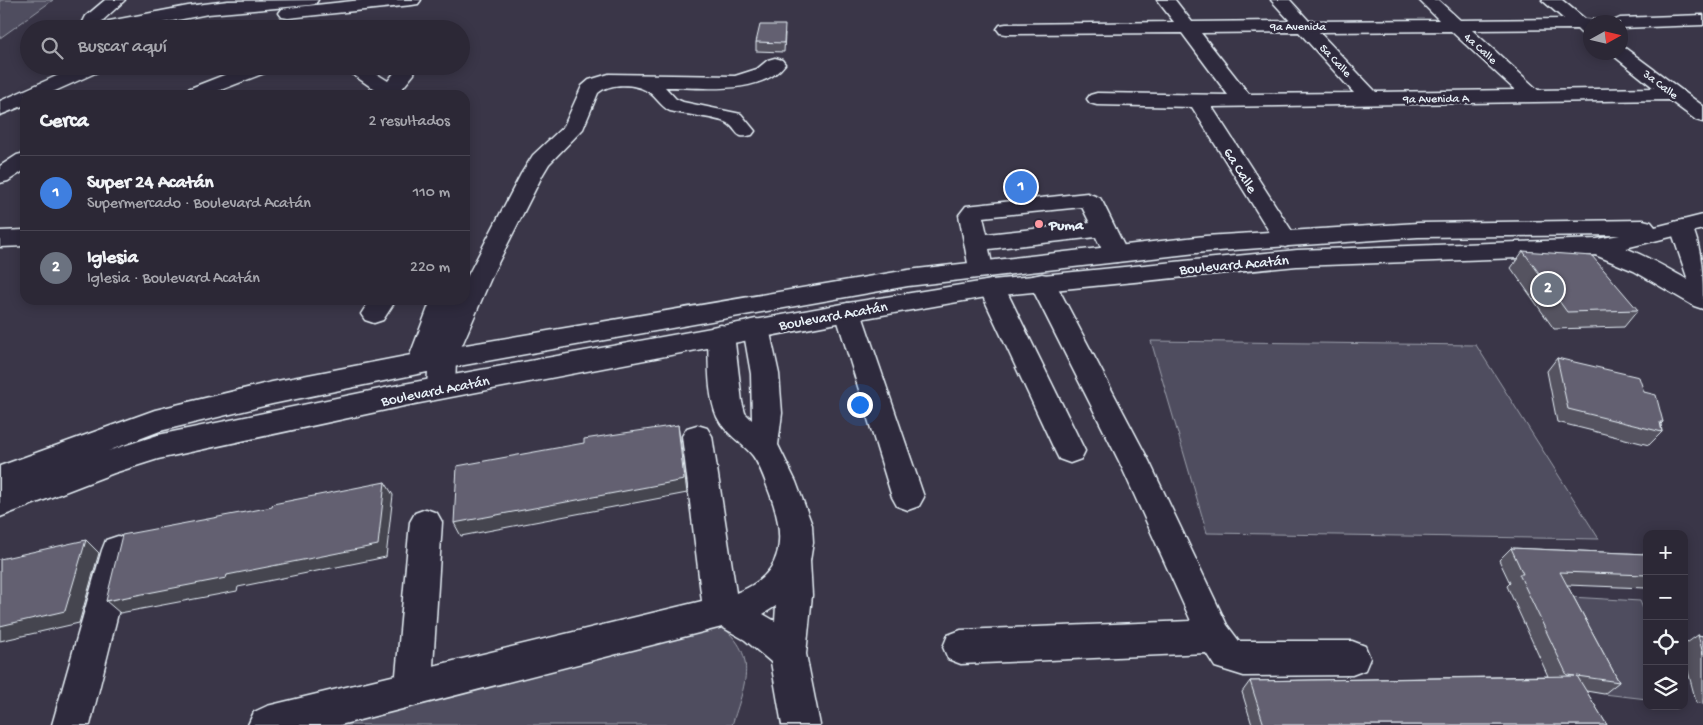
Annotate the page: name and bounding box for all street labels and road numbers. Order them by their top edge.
street label: 9a Avenida [1269,21,1326,35]
street label: 4a Calle [1460,31,1500,69]
street label: 5a Calle [1316,42,1354,82]
street label: 3a Calle [1639,67,1681,104]
street label: 9a Avenida A [1402,92,1470,108]
street label: 6a Calle [1218,145,1260,197]
street label: Boulevard Acatán [1178,252,1290,280]
street label: Boulevard Acatán [777,299,889,336]
street label: Boulevard Acatán [379,373,491,411]

